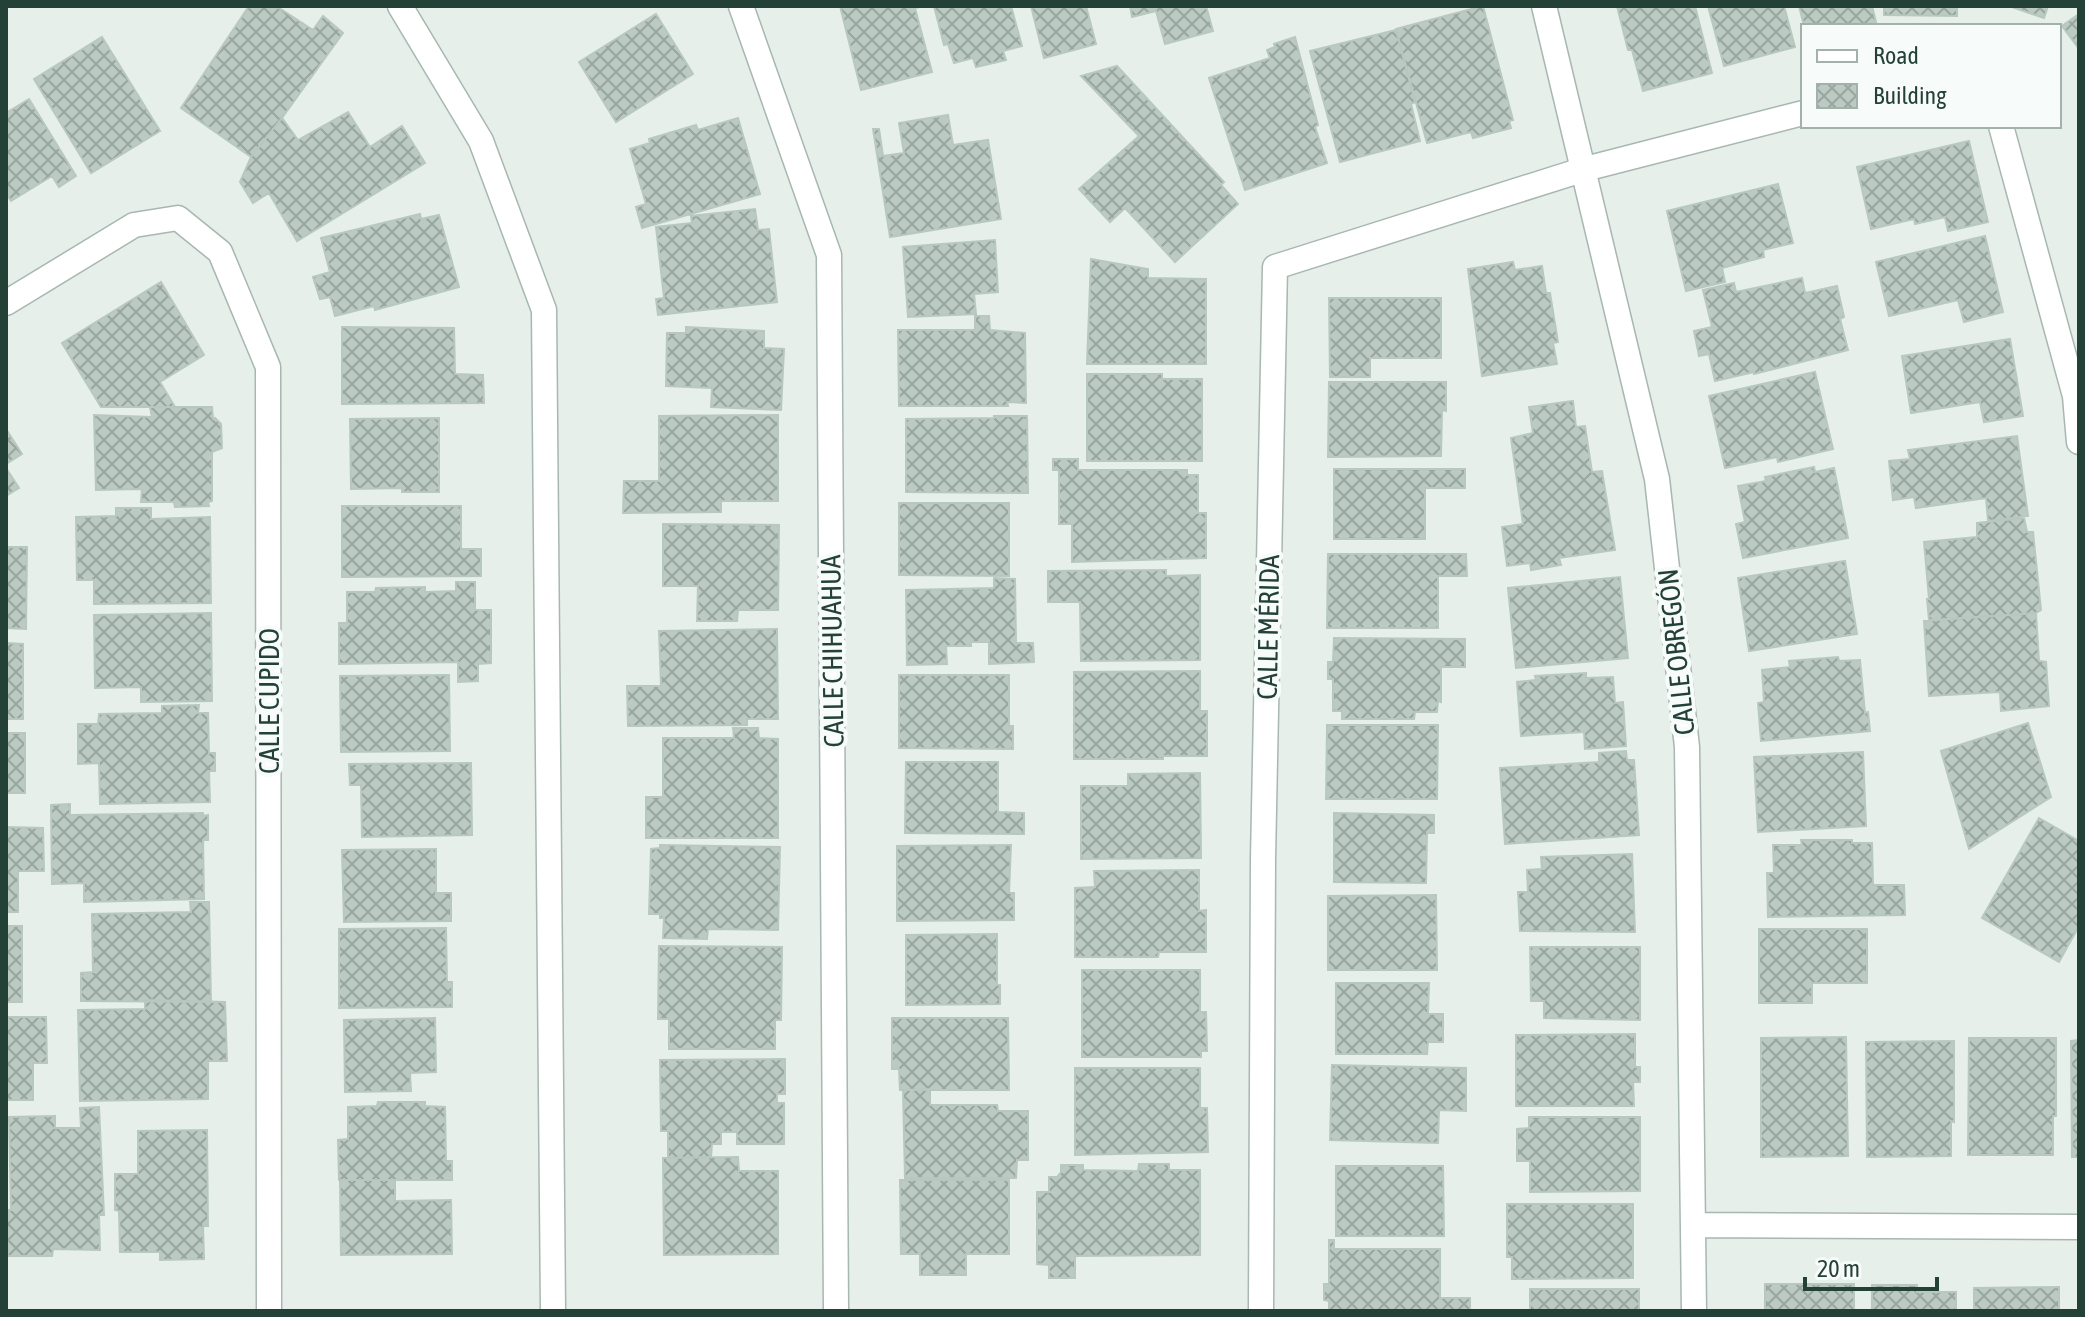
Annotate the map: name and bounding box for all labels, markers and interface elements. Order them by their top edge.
legend [1801,24,2061,128]
text: Road [1873,42,1919,69]
text: Building [1873,82,1947,109]
street label: CALLE CHIHUAHUA [814,554,850,748]
street label: CALLE MÉRIDA [1251,554,1285,700]
street label: CALLE OBREGÓN [1651,567,1701,737]
street label: CALLE CUPIDO [253,628,285,774]
scale bar [1805,1241,1937,1291]
text: 20 m [1817,1255,1860,1282]

